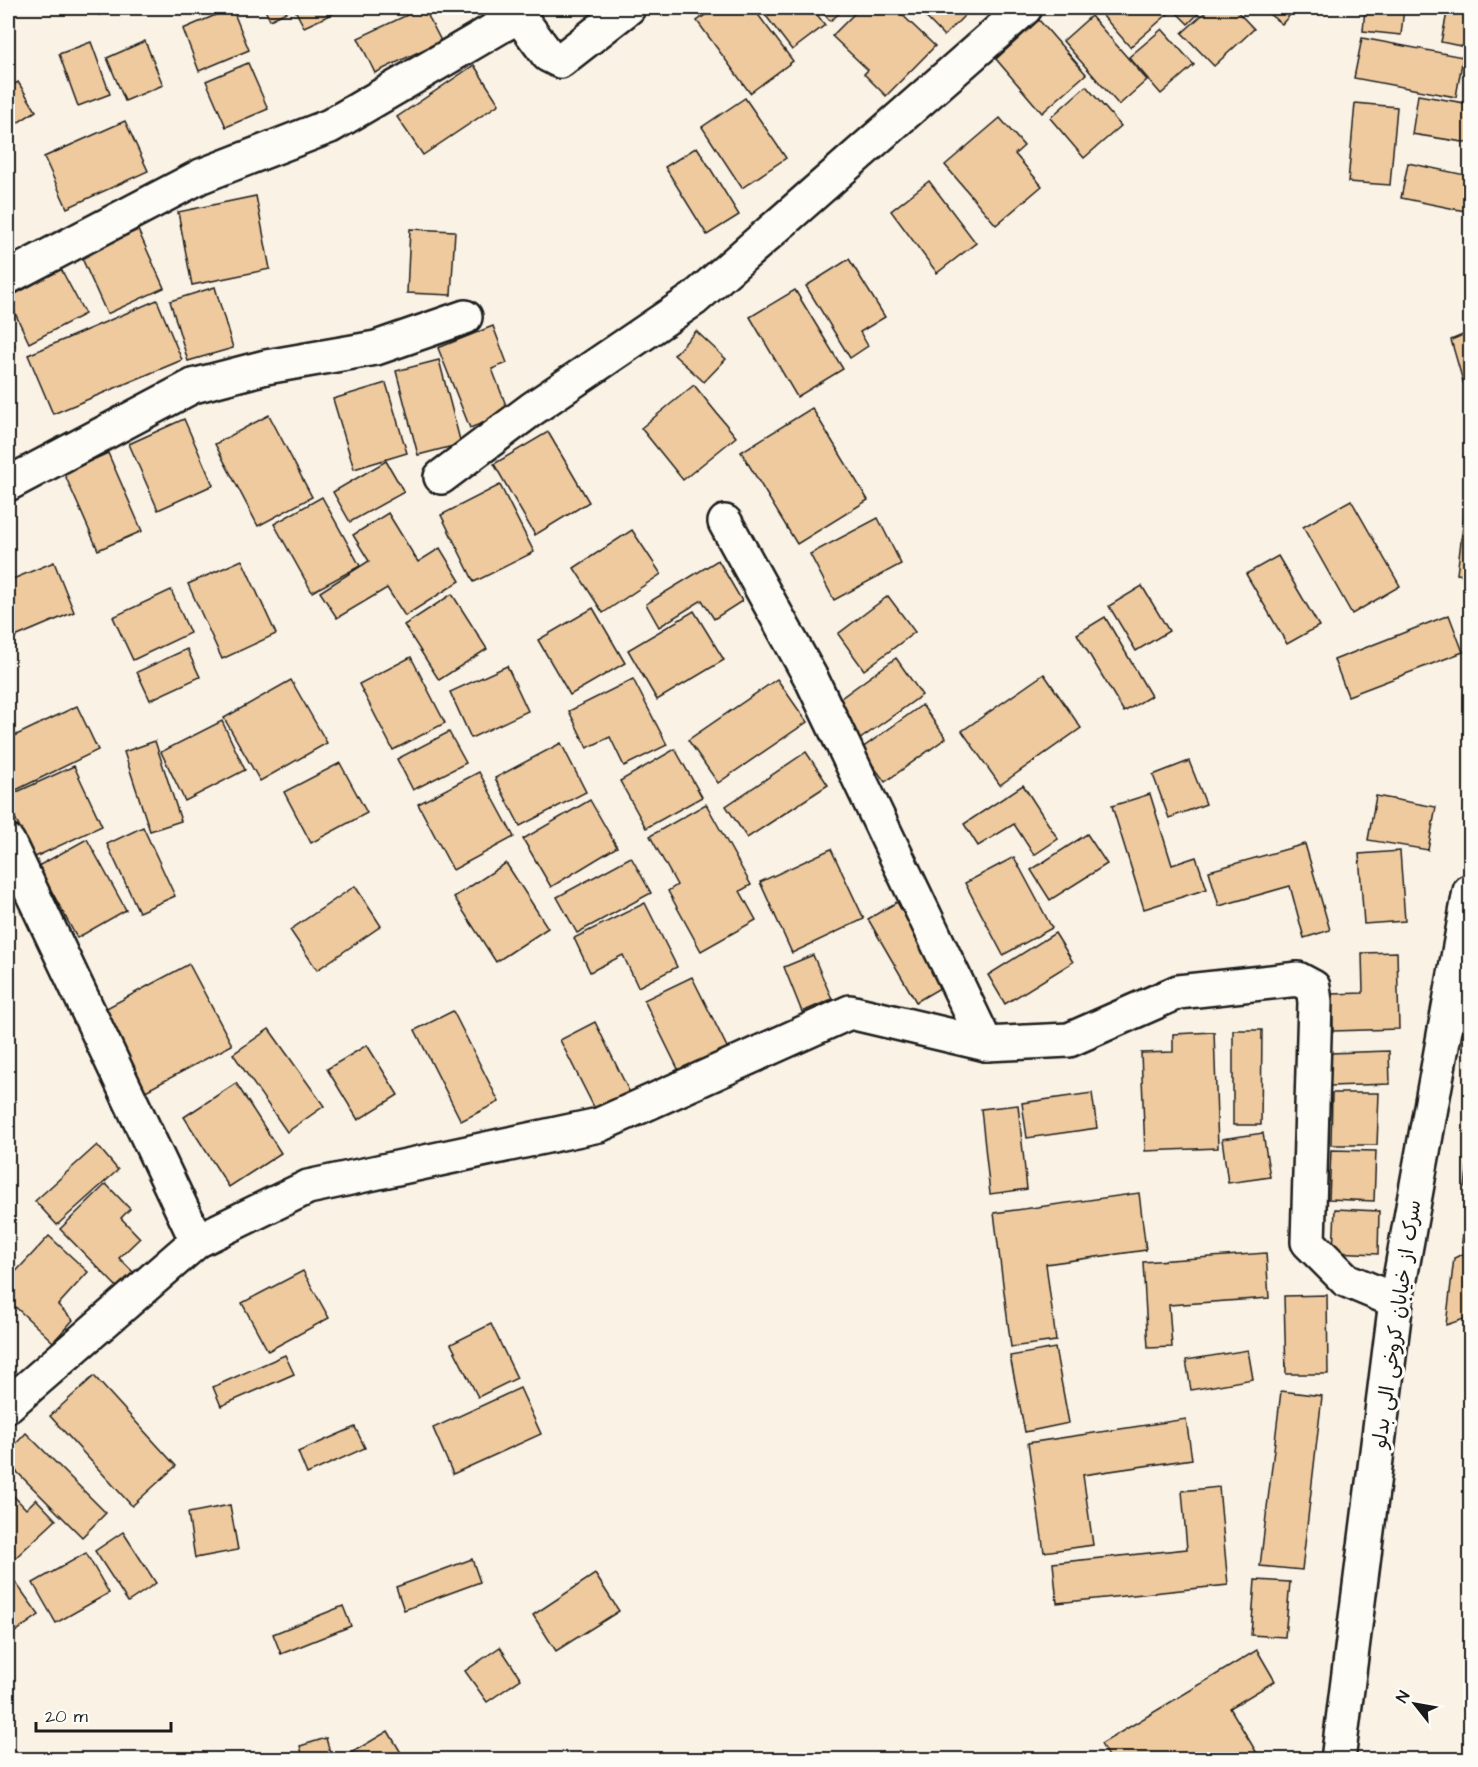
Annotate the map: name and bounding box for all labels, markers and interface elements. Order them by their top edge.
street label: سرک از خیابان کروخی الی بدلو [1366,1198,1428,1451]
north arrow [1385,1674,1445,1734]
text: N [1391,1687,1415,1707]
scale bar [36,1695,171,1733]
text: 20 m [45,1704,88,1729]

